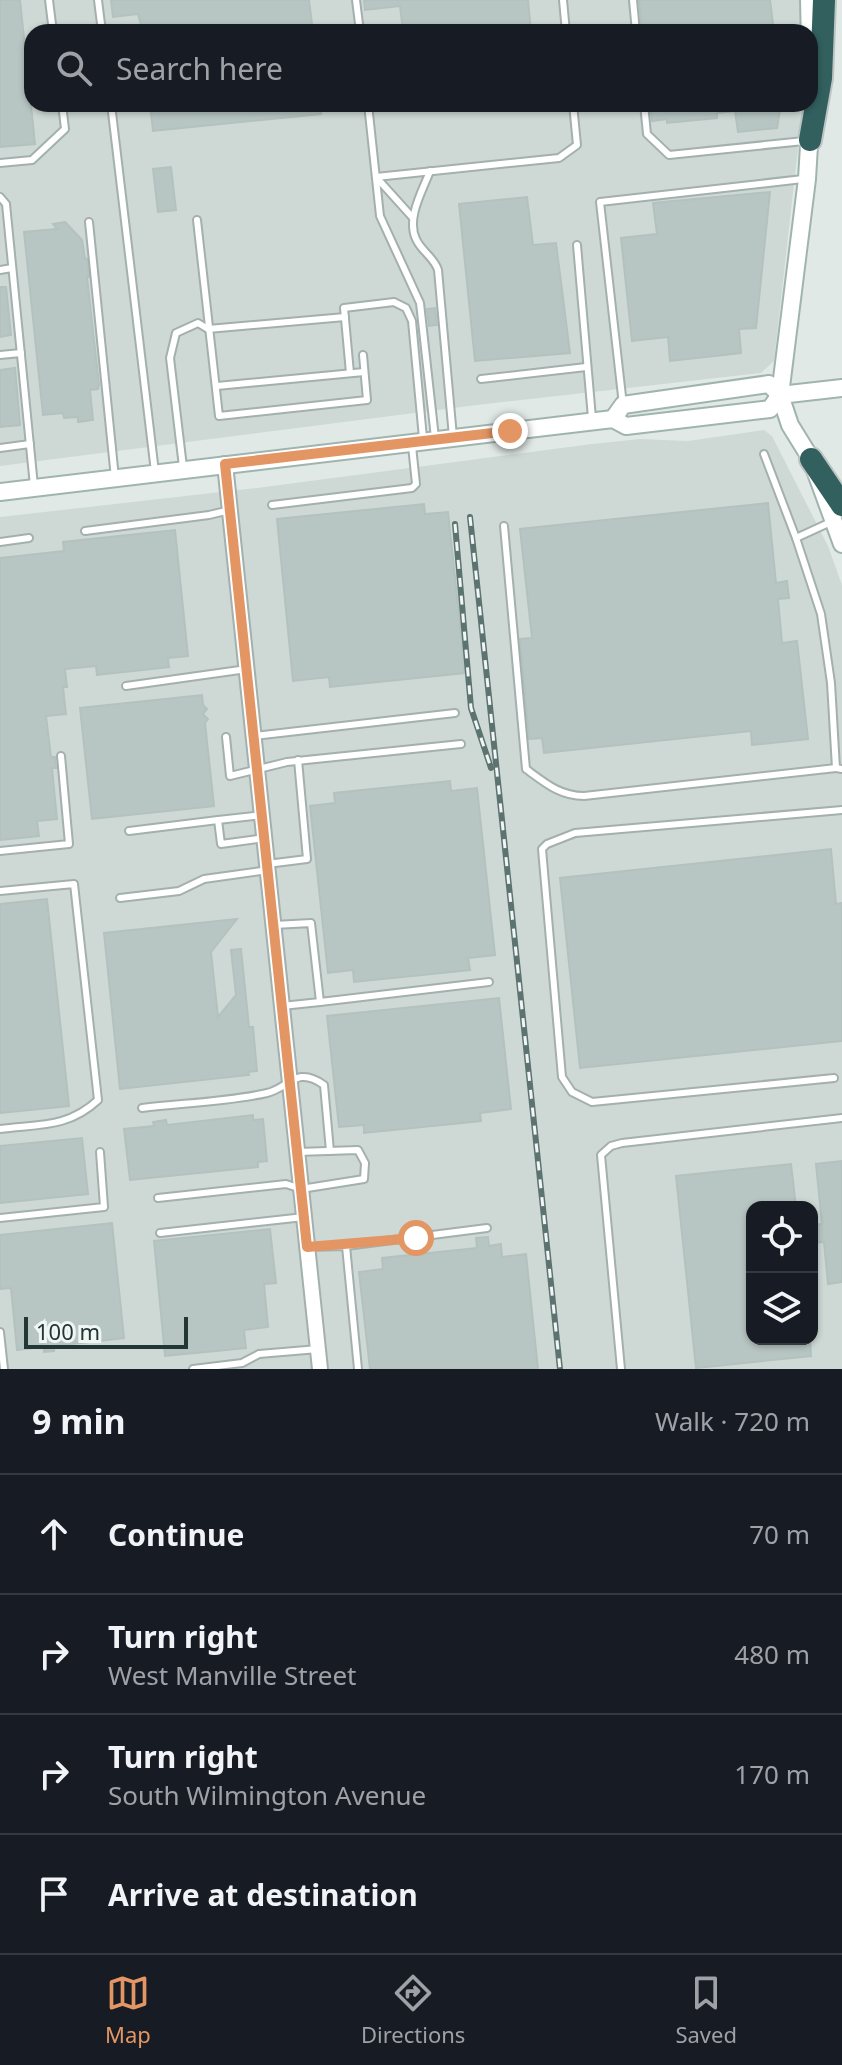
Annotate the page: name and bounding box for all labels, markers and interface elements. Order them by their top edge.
search box [24,24,818,112]
icon: search [52,46,96,90]
text: Search here [116,48,283,89]
route end [492,413,528,449]
map controls [746,1201,818,1345]
button: locate [746,1201,818,1273]
route start [398,1220,434,1256]
button: layers [746,1273,818,1345]
scale bar [24,1313,188,1349]
text: 100 m [36,1316,100,1346]
text: 9 min [32,1398,126,1444]
text: Walk · 720 m [655,1403,810,1439]
icon: ahead [32,1512,76,1556]
text: Continue [108,1514,244,1555]
text: 70 m [749,1516,810,1552]
text: Turn right [108,1616,258,1657]
icon: right [32,1632,76,1676]
text: 480 m [734,1636,810,1672]
text: West Manville Street [108,1657,357,1693]
text: Turn right [108,1736,258,1777]
icon: right [32,1752,76,1796]
text: 170 m [734,1756,810,1792]
text: South Wilmington Avenue [108,1777,426,1813]
icon: arrive [32,1872,76,1916]
text: Arrive at destination [108,1874,418,1915]
tab: Map [105,1971,151,2049]
tab: Directions [361,1971,465,2049]
tab: Saved [675,1971,737,2049]

